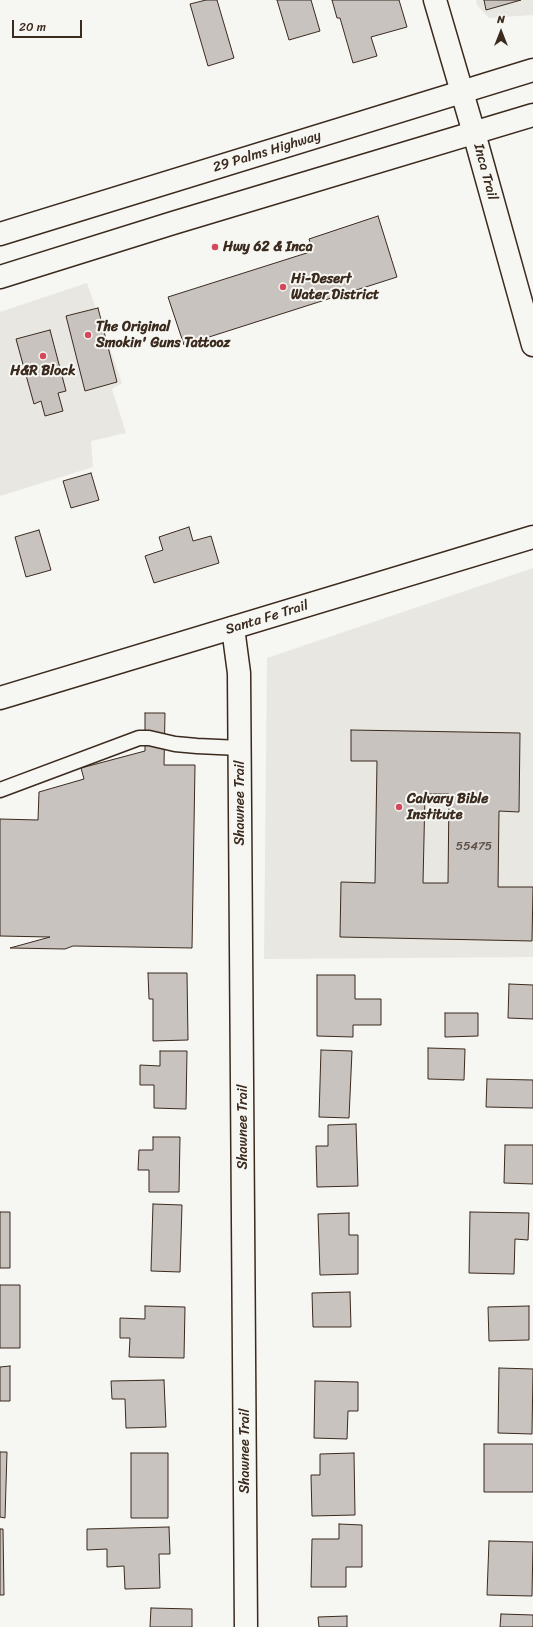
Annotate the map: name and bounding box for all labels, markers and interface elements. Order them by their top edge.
text: N [497,10,505,29]
scale bar [14,12,84,38]
north arrow [481,12,521,52]
text: 20 m [19,16,46,38]
street label: 29 Palms Highway [211,128,323,176]
street label: Inca Trail [469,142,501,202]
place label: Hwy 62 & Inca [223,239,313,255]
marker: Hwy 62 & Inca [210,242,220,252]
place label: Hi-Desert Water District [291,271,379,304]
marker: Hi-Desert Water District [278,282,288,292]
place label: The Original Smokin' Guns Tattooz [96,319,230,352]
marker: The Original Smokin' Guns Tattooz [83,330,93,340]
marker: H&R Block [38,351,48,361]
place label: H&R Block [10,363,76,379]
street label: Santa Fe Trail [224,597,310,639]
street label: Shawnee Trail [232,760,248,846]
place label: Calvary Bible Institute [407,791,489,824]
marker: Calvary Bible Institute [394,802,404,812]
house number: 55475 [456,840,492,854]
street label: Shawnee Trail [235,1084,251,1170]
street label: Shawnee Trail [237,1408,253,1494]

